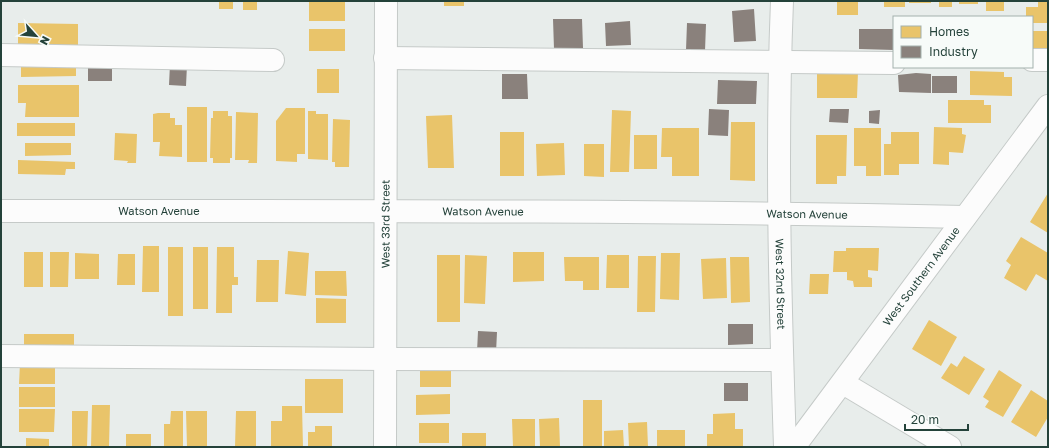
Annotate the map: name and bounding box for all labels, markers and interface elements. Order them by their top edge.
north arrow [16,16,56,56]
legend [893,16,1033,68]
text: Homes [929,24,969,39]
text: N [38,34,53,47]
text: Industry [929,44,978,59]
street label: West 33rd Street [378,180,392,268]
street label: Watson Avenue [118,204,200,217]
street label: Watson Avenue [442,204,524,218]
street label: Watson Avenue [766,207,848,221]
street label: West Southern Avenue [880,224,962,328]
street label: West 32nd Street [774,238,788,330]
scale bar [905,406,968,432]
text: 20 m [911,412,939,427]

